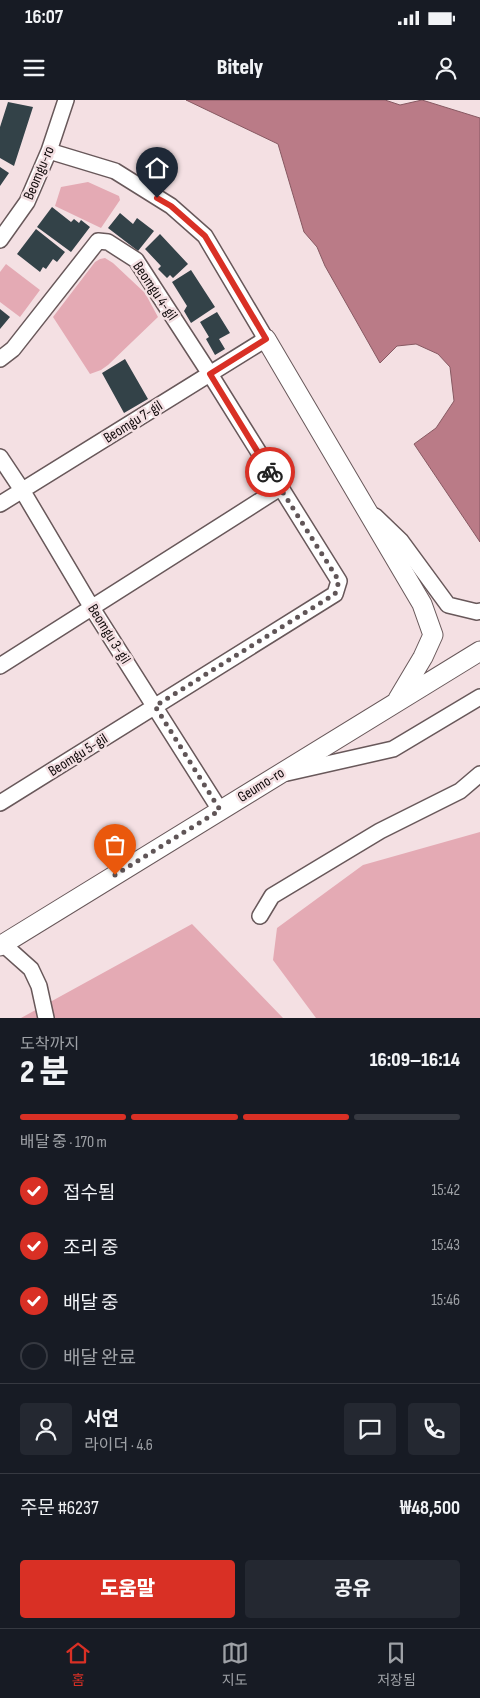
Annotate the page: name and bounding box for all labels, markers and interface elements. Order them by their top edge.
text: 16:07 [25,6,63,29]
icon: menu [20,54,48,82]
text: Bitely [217,54,263,81]
icon: person [432,54,460,82]
street label: Beomgu-ro [19,143,59,203]
pin [136,147,178,198]
icon: home [143,154,171,182]
street label: Beomgu 4-gil [128,258,182,324]
street label: Beomgu 7-gil [100,396,166,448]
courier [245,447,295,497]
icon: bike [256,458,284,486]
street label: Beomgu 3-gil [83,601,135,667]
street label: Beomgu 5-gil [45,729,111,781]
street label: Geumo-ro [234,763,288,807]
pin [94,824,136,875]
icon: bag [101,831,129,859]
text: 도착까지 [20,1035,79,1054]
text: 16:09–16:14 [370,1049,460,1072]
text: 2 분 [20,1053,69,1092]
text: 배달 중 · 170 m [20,1133,107,1152]
icon: check [20,1177,48,1205]
text: 15:42 [432,1181,460,1200]
text: 접수됨 [63,1182,115,1205]
icon: check [20,1232,48,1260]
text: 15:43 [432,1236,460,1255]
text: 조리 중 [63,1237,118,1260]
icon: check [20,1287,48,1315]
text: 15:46 [431,1291,460,1310]
text: 배달 중 [63,1292,118,1315]
text: 배달 완료 [63,1347,136,1370]
button: person [20,1403,72,1455]
button: chat [344,1403,396,1455]
button: phone [408,1403,460,1455]
text: 서연 [84,1408,119,1431]
text: 라이더 · 4.6 [84,1436,153,1455]
text: 주문 #6237 [20,1497,99,1520]
text: ₩48,500 [400,1497,460,1520]
button: 도움말 [20,1560,235,1618]
button: 공유 [245,1560,460,1618]
tab: 홈 [64,1639,92,1689]
tab: 지도 [221,1639,249,1689]
tab: 저장됨 [377,1639,416,1689]

